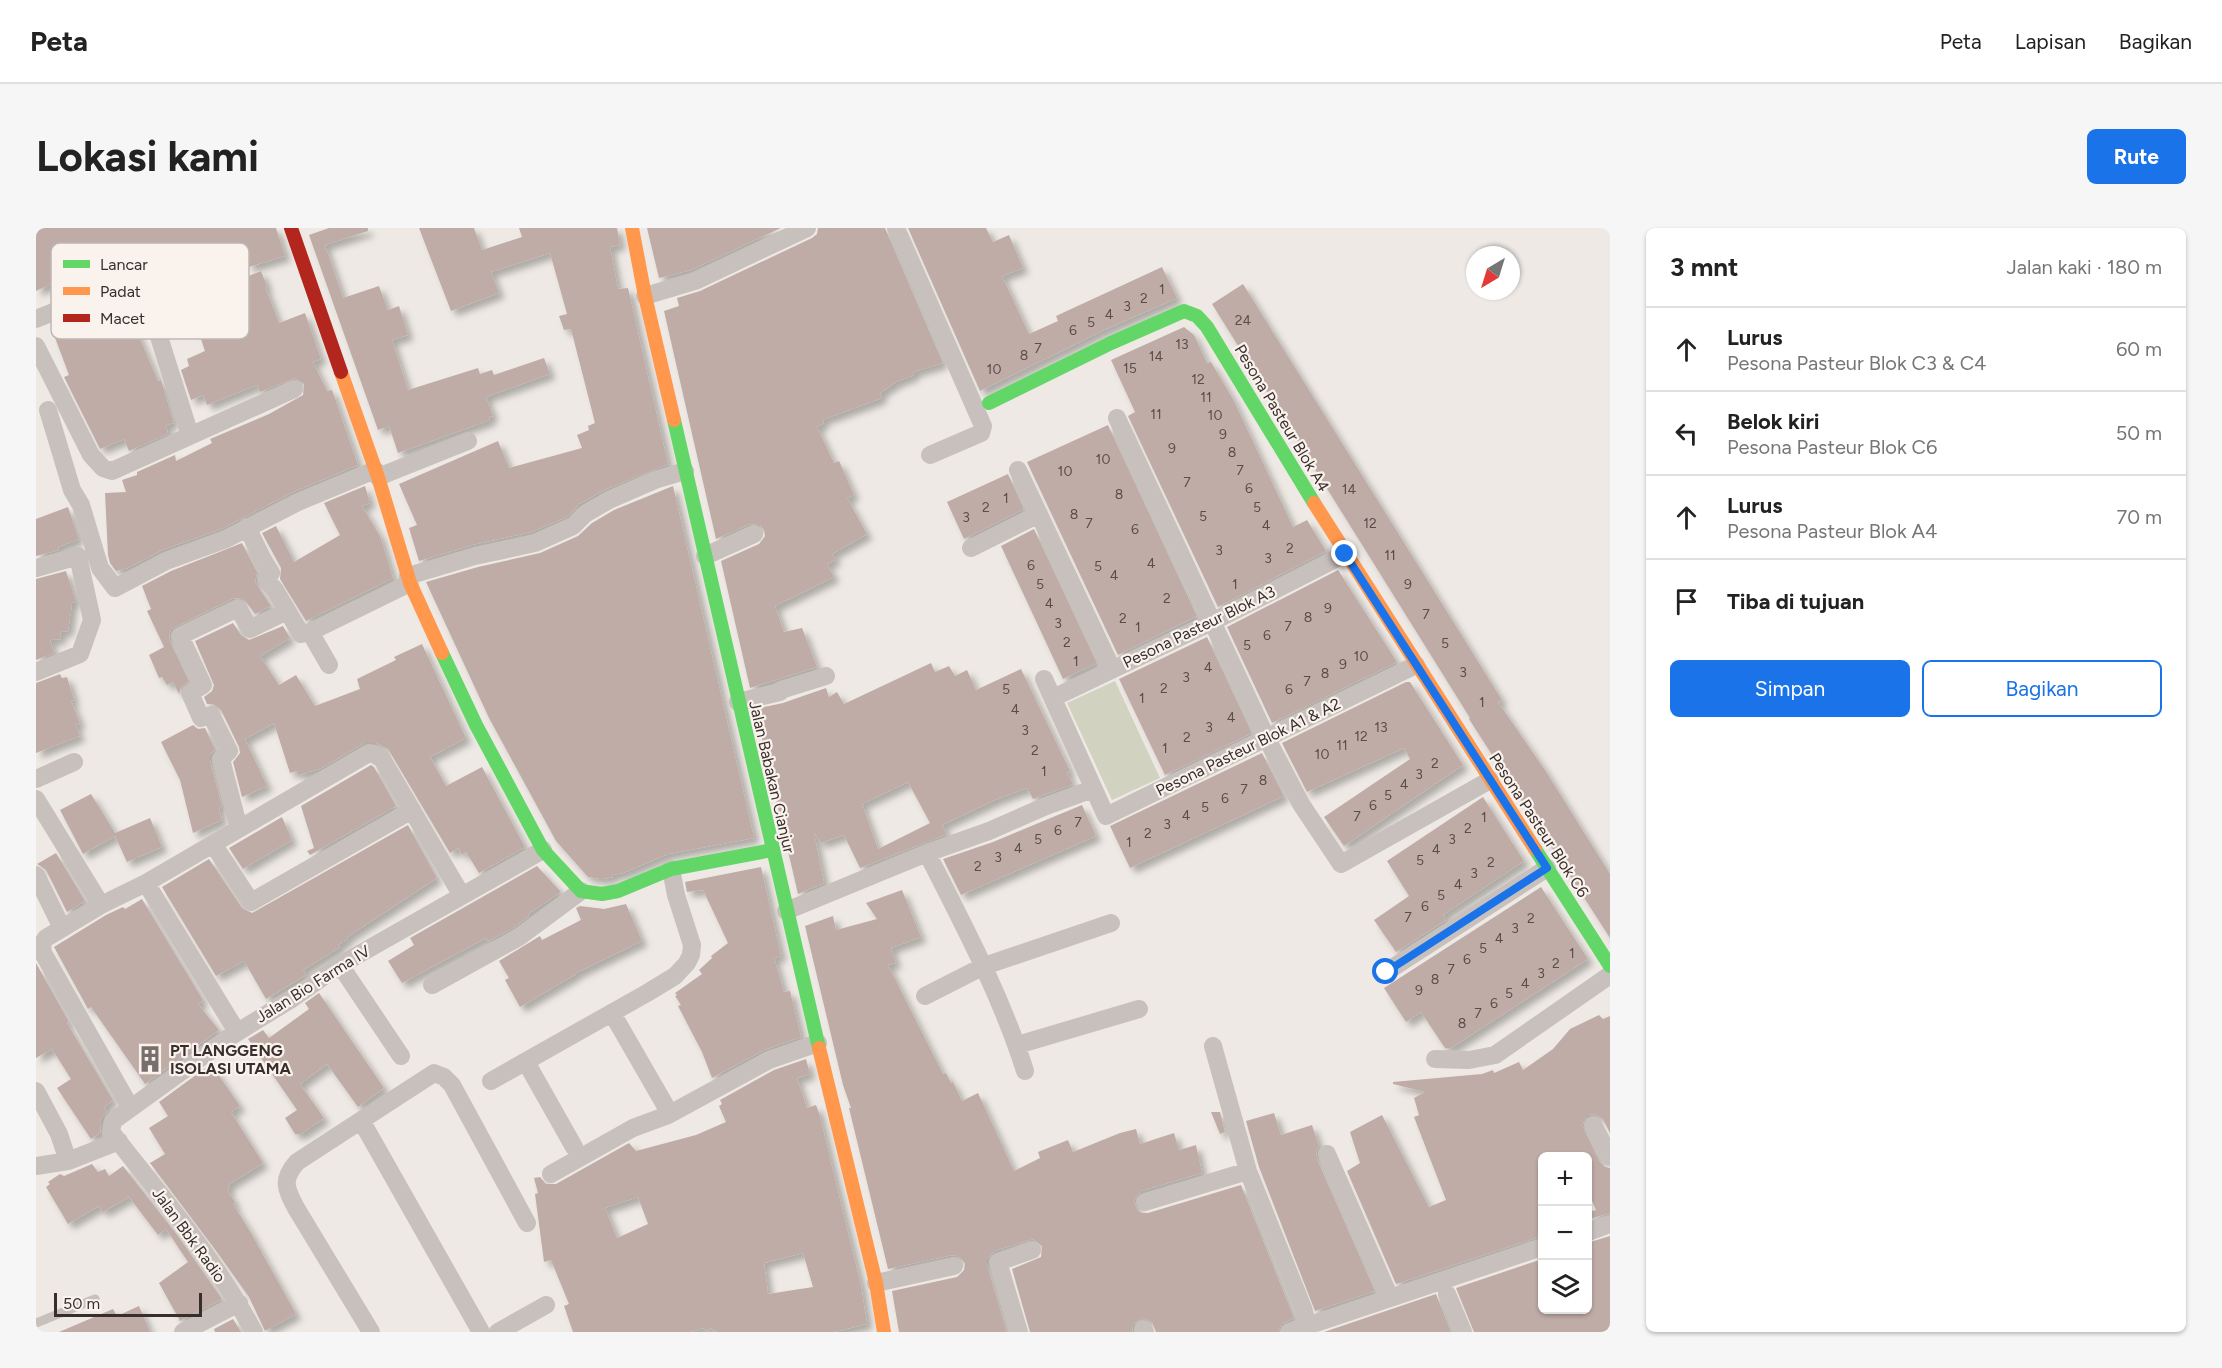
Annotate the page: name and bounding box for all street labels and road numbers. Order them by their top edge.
street label: Pesona Pasteur Blok A4 [1230,341,1334,495]
street label: Pesona Pasteur Blok A3 [1120,582,1278,672]
street label: Pesona Pasteur Blok A1 & A2 [1153,694,1343,800]
street label: Jalan Babakan Cianjur [745,699,799,856]
street label: Pesona Pasteur Blok C6 [1485,749,1593,901]
street label: Jalan Bio Farma IV [252,941,374,1027]
street label: Jalan Bbk Radio [148,1184,230,1286]

